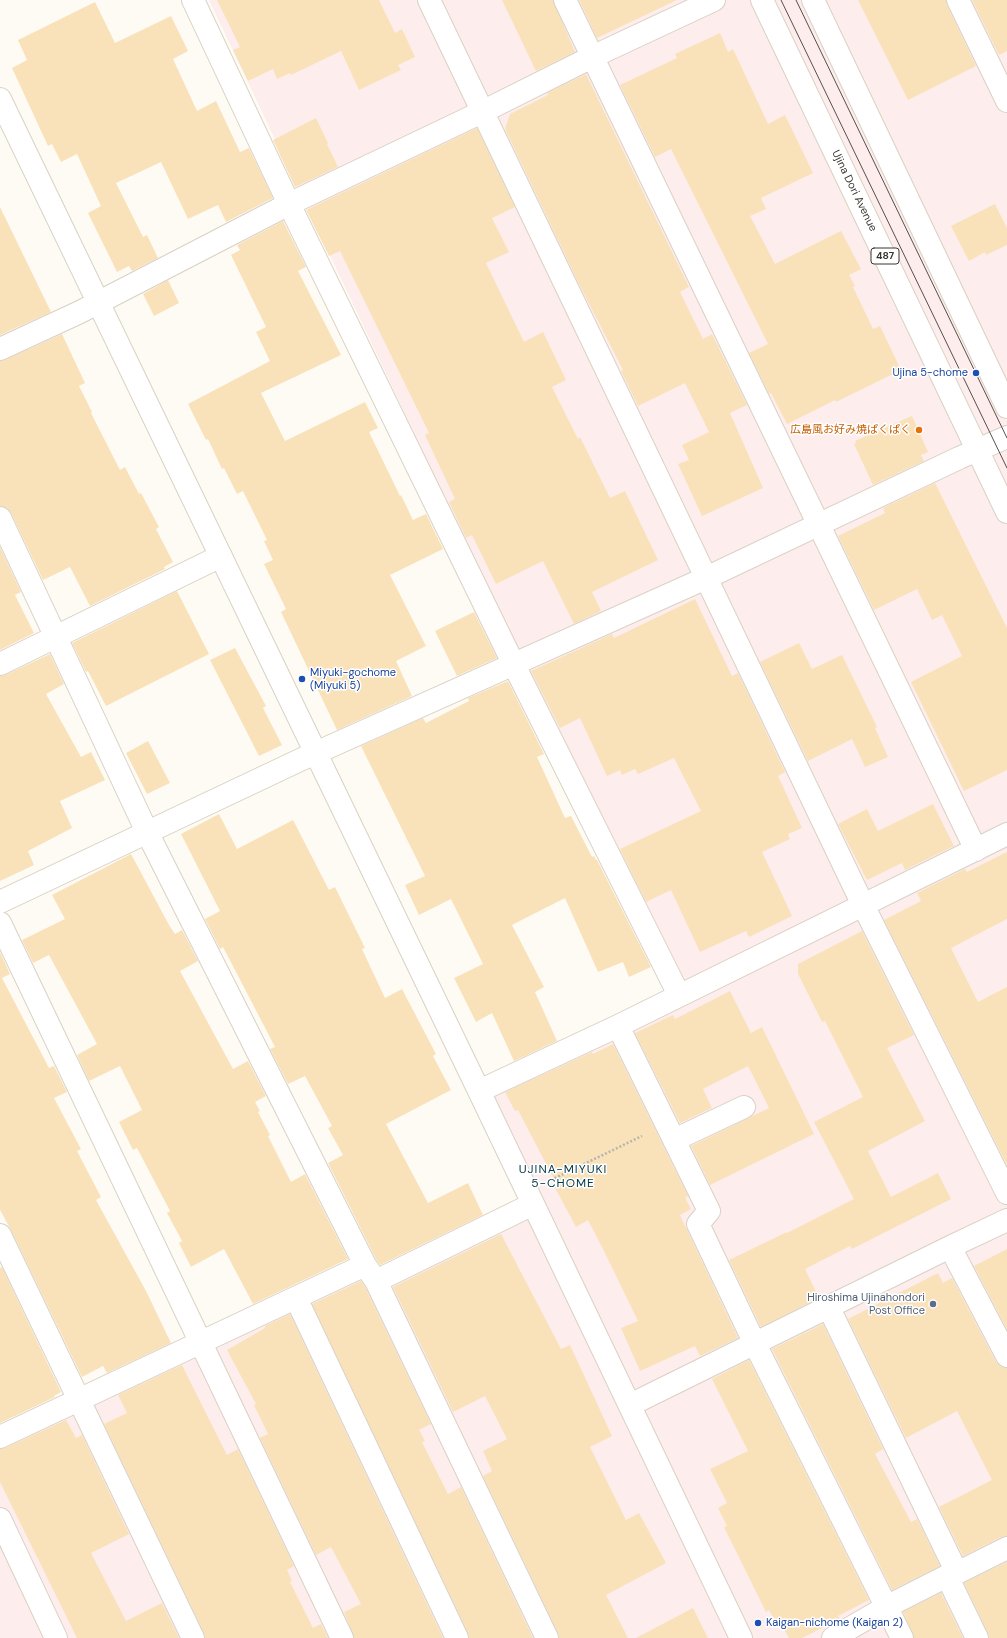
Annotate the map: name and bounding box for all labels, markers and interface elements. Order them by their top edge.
street label: Ujina Dori Avenue [829,148,879,234]
road number: 487 [871,248,899,264]
place label: Ujina 5-chome [892,366,968,380]
marker: Ujina 5-chome [971,368,981,378]
place label: 広島風お好み焼ぱくぱく [790,423,911,437]
marker: 広島風お好み焼ぱくぱく [914,425,924,435]
place label: Miyuki-gochome (Miyuki 5) [310,666,396,692]
marker: Miyuki-gochome (Miyuki 5) [297,674,307,684]
district label: UJINA-MIYUKI 5-CHOME [519,1163,607,1191]
place label: Hiroshima Ujinahondori Post Office [807,1291,925,1317]
marker: Hiroshima Ujinahondori Post Office [928,1299,938,1309]
place label: Kaigan-nichome (Kaigan 2) [766,1616,903,1630]
marker: Kaigan-nichome (Kaigan 2) [753,1618,763,1628]

